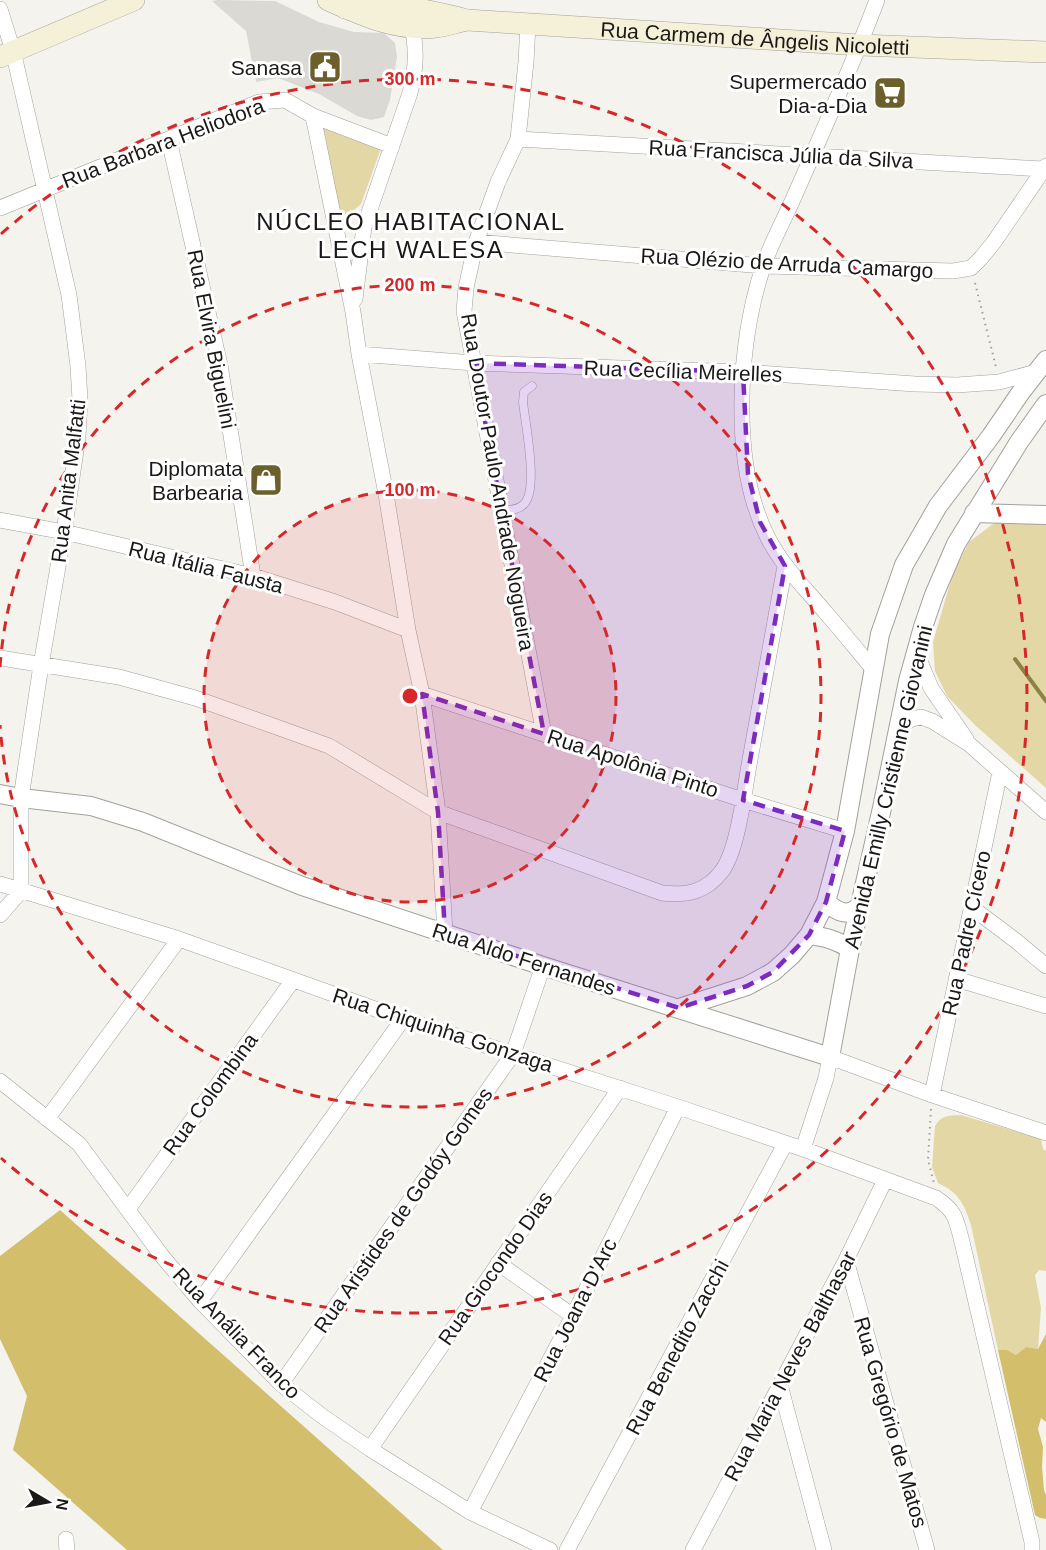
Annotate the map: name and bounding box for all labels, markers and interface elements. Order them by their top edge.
street label: Rua Carmem de Ângelis Nicoletti [600,17,910,58]
public building icon: Sanasa [307,49,343,85]
place label: Sanasa [231,56,302,79]
text: 300 m [384,69,436,89]
place label: Supermercado Dia-a-Dia [729,70,867,117]
supermarket icon: Supermercado Dia-a-Dia [872,75,908,111]
street label: Rua Barbara Heliodora [59,94,268,192]
street label: Rua Francisca Júlia da Silva [648,136,914,172]
district label: NÚCLEO HABITACIONAL LECH WALESA [256,208,566,263]
street label: Rua Olézio de Arruda Camargo [640,244,934,282]
street label: Rua Elvira Biguelini [183,247,241,431]
text: 200 m [384,275,436,295]
street label: Rua Doutor Paulo Andrade Nogueira [457,312,539,653]
street label: Rua Cecília Meirelles [583,356,783,386]
street label: Rua Anita Malfatti [47,398,89,564]
place label: Diplomata Barbearia [148,457,243,504]
shop icon: Diplomata Barbearia [248,462,284,498]
text: 100 m [384,480,436,500]
street label: Rua Itália Fausta [126,537,286,597]
street label: Avenida Emilly Cristienne Giovanini [840,623,936,951]
centre of rings [400,686,420,706]
street label: Rua Apolônia Pinto [544,724,722,802]
street label: Rua Padre Cícero [937,848,995,1018]
street label: Rua Aldo Fernandes [429,918,619,1000]
street label: Rua Chiquinha Gonzaga [330,984,556,1077]
street label: Rua Colombina [158,1028,262,1159]
street label: Rua Aristides de Godóy Gomes [309,1083,497,1337]
street label: Rua Giocondo Dias [433,1187,557,1349]
street label: Rua Joana D'Arc [529,1234,621,1386]
street label: Rua Maria Neves Balthasar [720,1247,860,1485]
street label: Rua Benedito Zacchi [621,1256,733,1438]
street label: Rua Anália Franco [169,1263,305,1403]
street label: Rua Gregório de Matos [850,1314,932,1530]
north arrow [18,1472,78,1532]
text: N [53,1497,72,1512]

